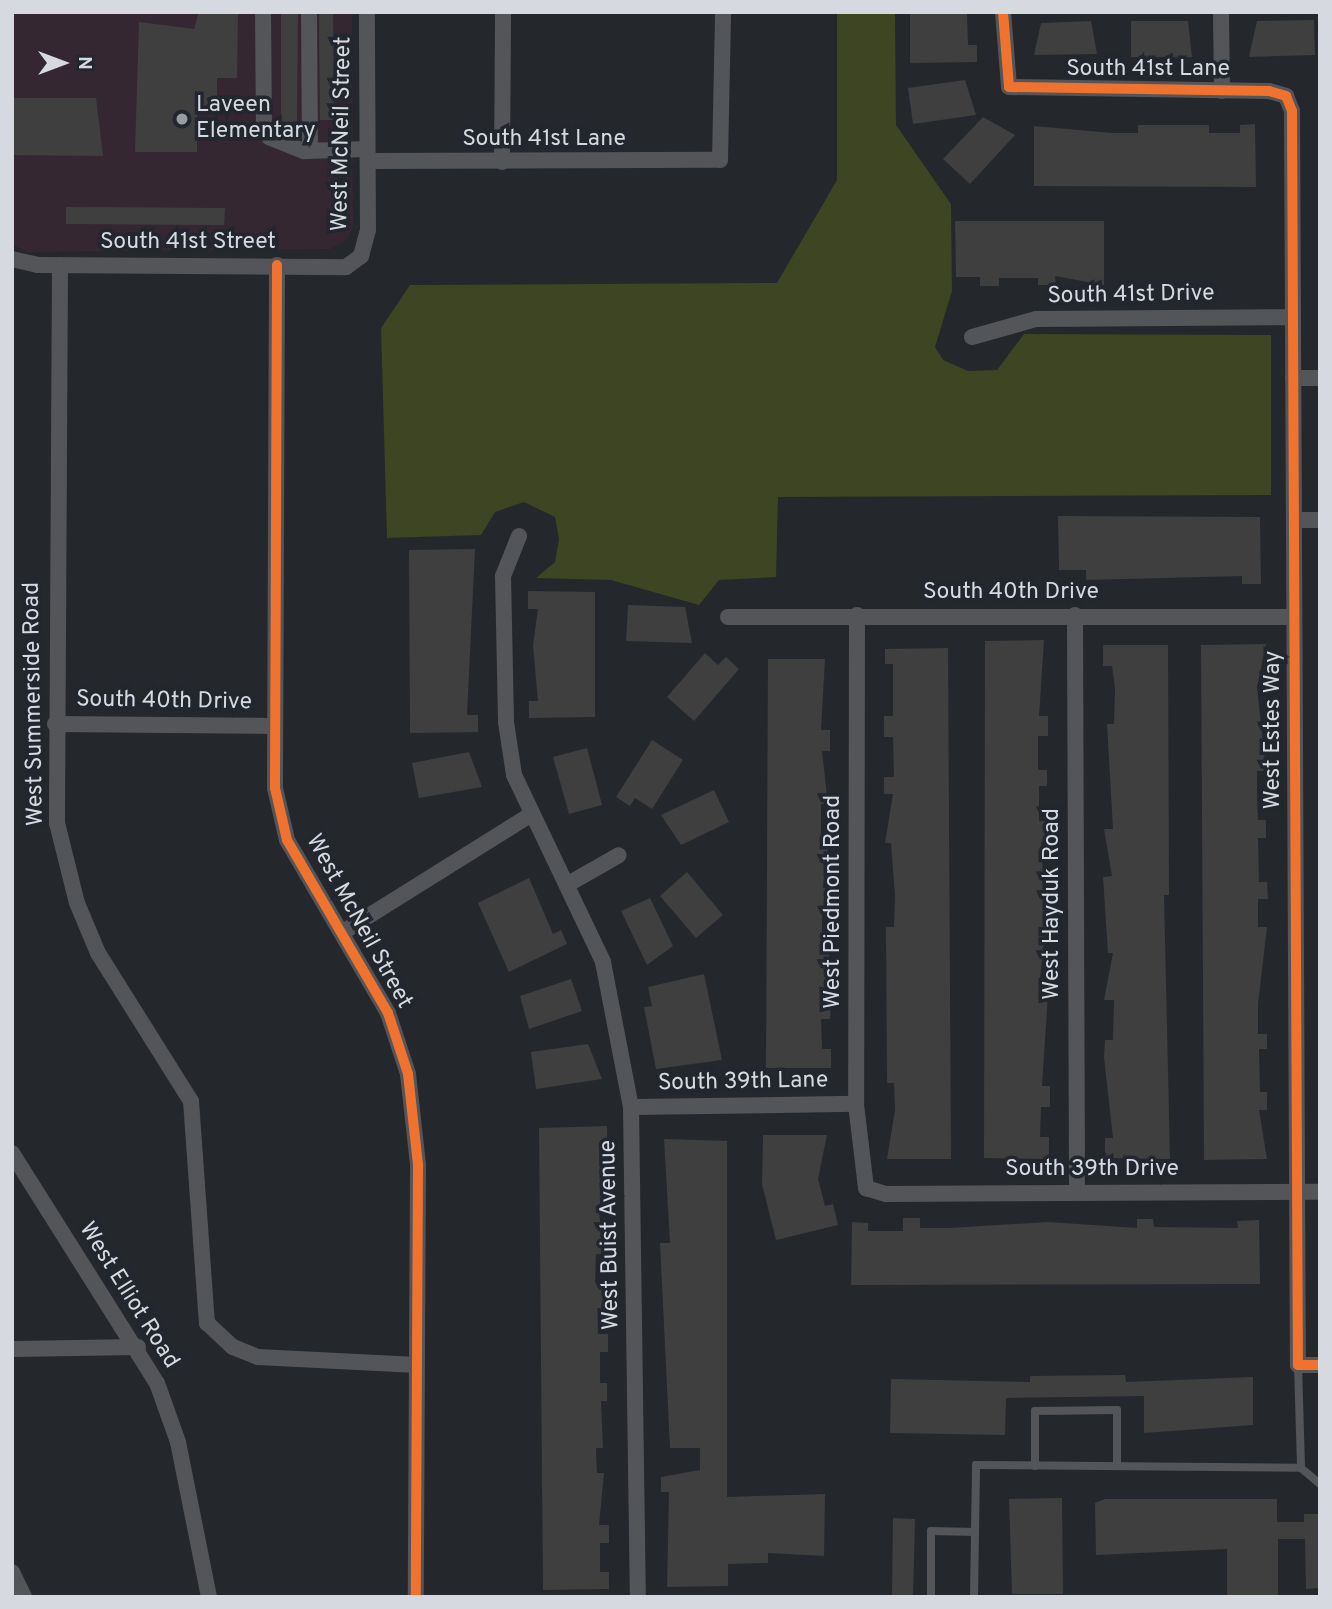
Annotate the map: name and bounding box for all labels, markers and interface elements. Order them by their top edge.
north arrow [28,28,98,98]
street label: West McNeil Street [328,36,358,232]
text: N [72,56,96,70]
street label: South 41st Lane [1066,56,1230,84]
place label: Laveen Elementary [196,92,316,146]
marker: Laveen Elementary [174,111,190,127]
street label: South 41st Lane [462,126,626,154]
street label: South 41st Street [100,229,276,257]
street label: South 41st Drive [1047,281,1215,311]
street label: South 40th Drive [923,579,1099,607]
street label: West Summerside Road [19,582,51,826]
street label: West Estes Way [1260,650,1288,810]
street label: South 40th Drive [76,687,252,717]
street label: West Piedmont Road [820,795,848,1009]
street label: West Hayduk Road [1039,808,1067,1000]
street label: West McNeil Street [299,830,417,1014]
street label: South 39th Lane [658,1068,828,1098]
street label: West Buist Avenue [596,1139,626,1331]
street label: South 39th Drive [1005,1156,1179,1184]
street label: West Elliot Road [72,1218,184,1374]

